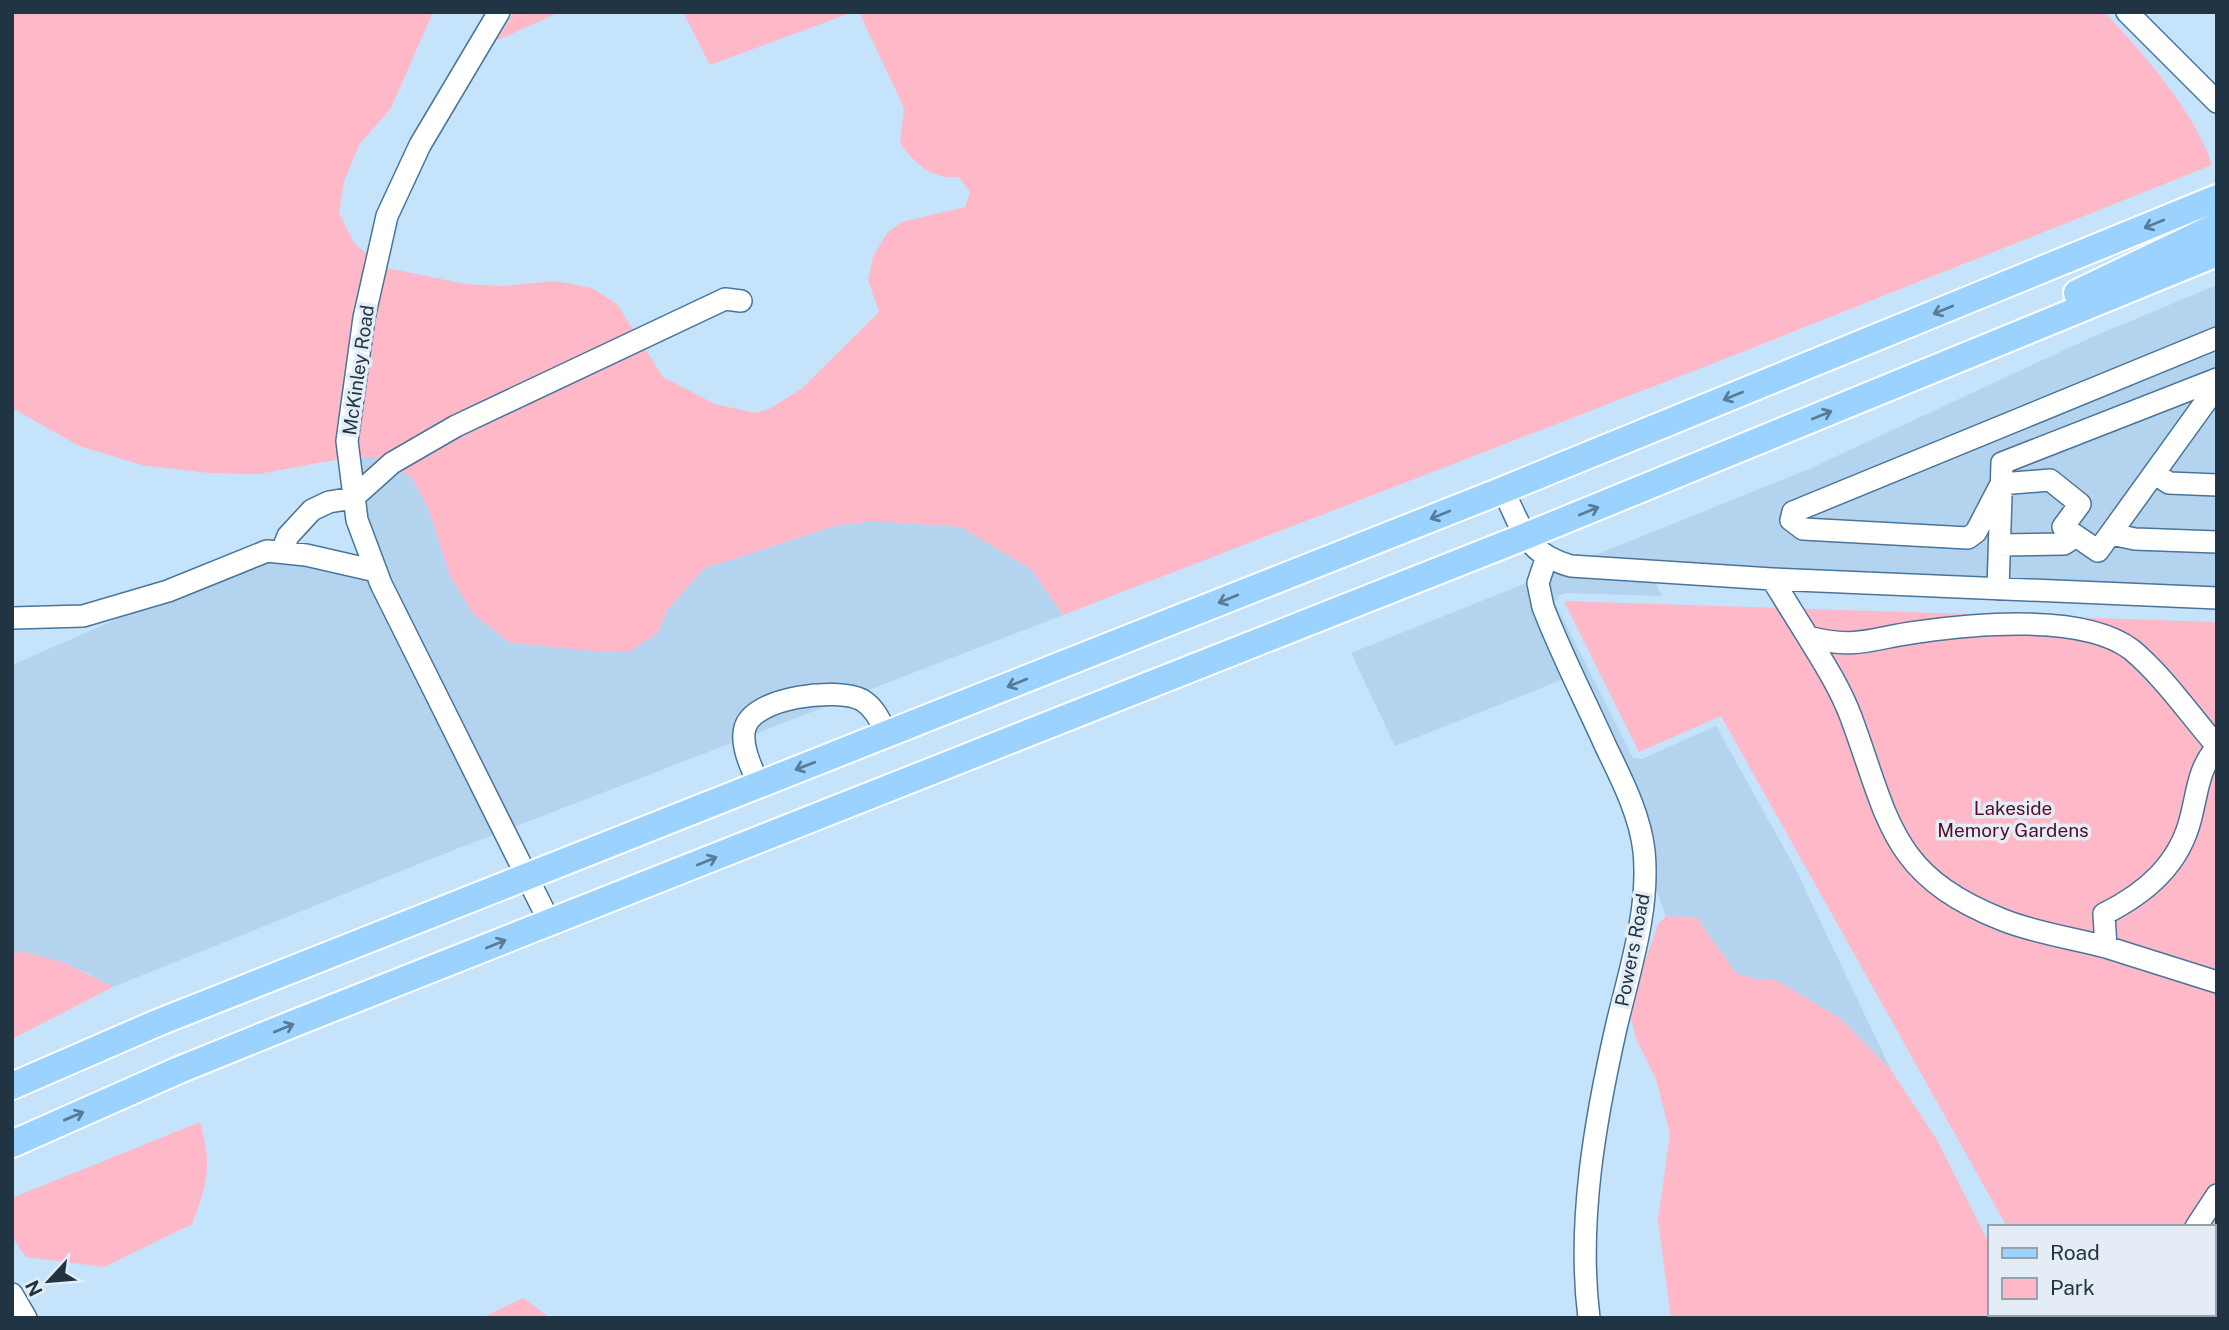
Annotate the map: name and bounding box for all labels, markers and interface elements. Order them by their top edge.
one-way arrow [2143,218,2165,231]
street label: McKinley Road [338,303,378,437]
one-way arrow [1933,304,1954,317]
one-way arrow [1722,391,1744,404]
one-way arrow [1811,408,1833,421]
one-way arrow [1578,503,1599,516]
one-way arrow [1430,510,1451,523]
one-way arrow [1218,593,1240,606]
one-way arrow [1006,677,1028,690]
one-way arrow [795,761,817,774]
park label: Lakeside Memory Gardens [1937,797,2089,841]
one-way arrow [696,853,718,866]
street label: Powers Road [1610,892,1654,1008]
one-way arrow [484,937,506,950]
one-way arrow [273,1020,294,1033]
one-way arrow [63,1109,84,1122]
legend [1988,1225,2215,1316]
text: Road [2050,1240,2100,1265]
north arrow [14,1246,84,1316]
text: Park [2050,1275,2095,1300]
text: N [21,1277,47,1300]

